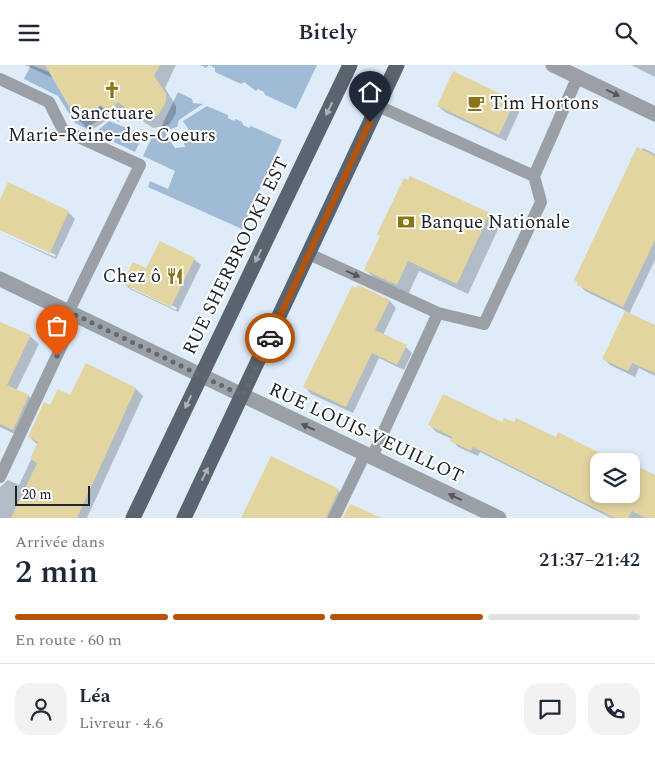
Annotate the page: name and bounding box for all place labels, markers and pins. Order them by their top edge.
pin [349,71,391,122]
church icon: Sanctuare Marie-Reine-des-Coeurs [102,80,122,100]
place label: Tim Hortons [490,89,599,118]
cafe icon: Tim Hortons [466,93,486,113]
place label: Sanctuare Marie-Reine-des-Coeurs [8,99,216,150]
place label: Banque Nationale [420,208,570,237]
bank icon: Banque Nationale [396,212,416,232]
place label: Chez ô [103,262,161,291]
restaurant icon: Chez ô [165,266,185,286]
pin [36,305,78,356]

